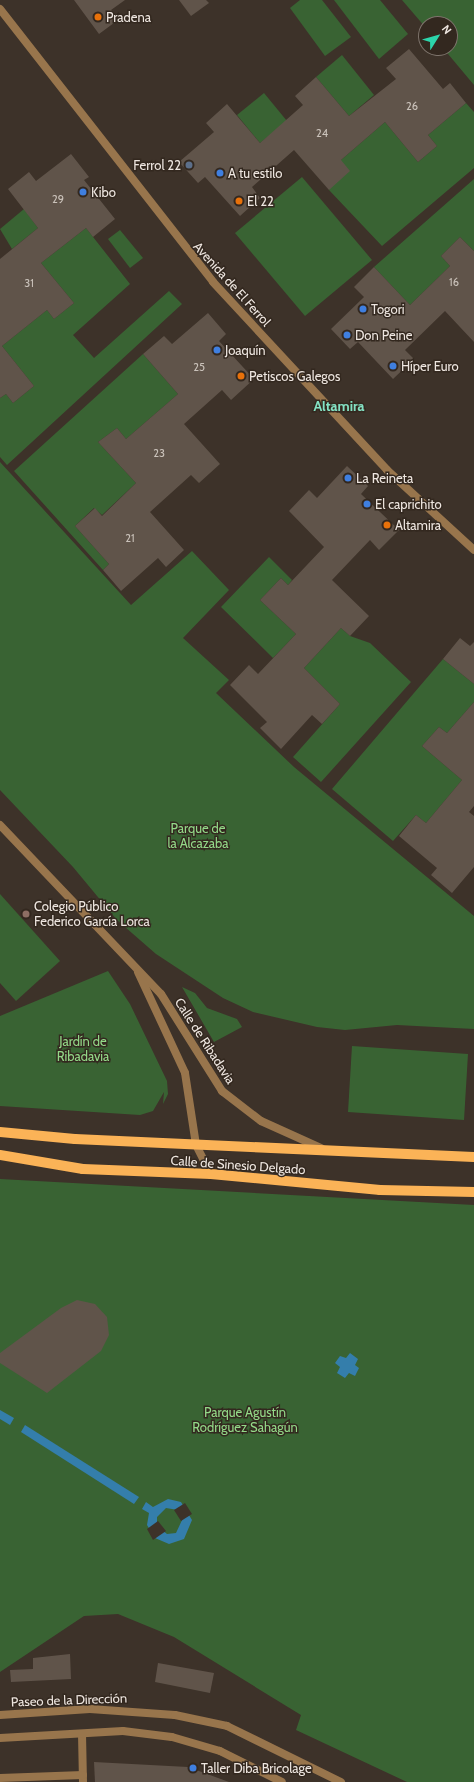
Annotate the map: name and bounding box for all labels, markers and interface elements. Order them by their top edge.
place label: Pradena [106,9,151,25]
marker: Pradena [93,12,103,22]
north arrow [418,16,458,56]
text: N [439,22,455,37]
house number: 26 [406,99,418,113]
house number: 24 [316,126,328,140]
place label: Ferrol 22 [133,157,181,173]
marker: Ferrol 22 [184,160,194,170]
place label: A tu estilo [228,165,282,181]
marker: A tu estilo [215,168,225,178]
place label: Kibo [91,184,116,200]
marker: Kibo [78,187,88,197]
house number: 29 [52,192,64,206]
place label: El 22 [247,193,274,209]
marker: El 22 [234,196,244,206]
street label: Avenida de El Ferrol [190,239,274,329]
house number: 16 [449,275,459,289]
house number: 31 [24,276,34,290]
place label: Togori [371,301,405,317]
marker: Togori [358,304,368,314]
place label: Don Peine [355,327,412,343]
marker: Don Peine [342,330,352,340]
place label: Joaquín [225,342,266,358]
marker: Joaquín [212,345,222,355]
place label: Híper Euro [401,358,459,374]
house number: 25 [193,360,205,374]
marker: Híper Euro [388,361,398,371]
place label: Petiscos Galegos [249,368,340,384]
marker: Petiscos Galegos [236,371,246,381]
district label: Altamira [313,398,365,414]
house number: 23 [153,446,165,460]
place label: La Reineta [356,470,413,486]
marker: La Reineta [343,473,353,483]
place label: El caprichito [375,496,442,512]
marker: El caprichito [362,499,372,509]
place label: Altamira [395,517,441,533]
marker: Altamira [382,520,392,530]
house number: 21 [125,531,135,545]
park label: Parque de la Alcazaba [167,821,229,852]
place label: Colegio Público Federico García Lorca [34,899,150,930]
marker: Colegio Público Federico García Lorca [21,909,31,919]
street label: Calle de Ribadavia [171,995,239,1087]
park label: Jardín de Ribadavia [57,1034,109,1065]
street label: Calle de Sinesio Delgado [170,1153,306,1177]
park label: Parque Agustín Rodríguez Sahagún [192,1405,298,1436]
street label: Paseo de la Dirección [11,1690,127,1710]
place label: Taller Diba Bricolage [201,1760,312,1776]
marker: Taller Diba Bricolage [188,1763,198,1773]

